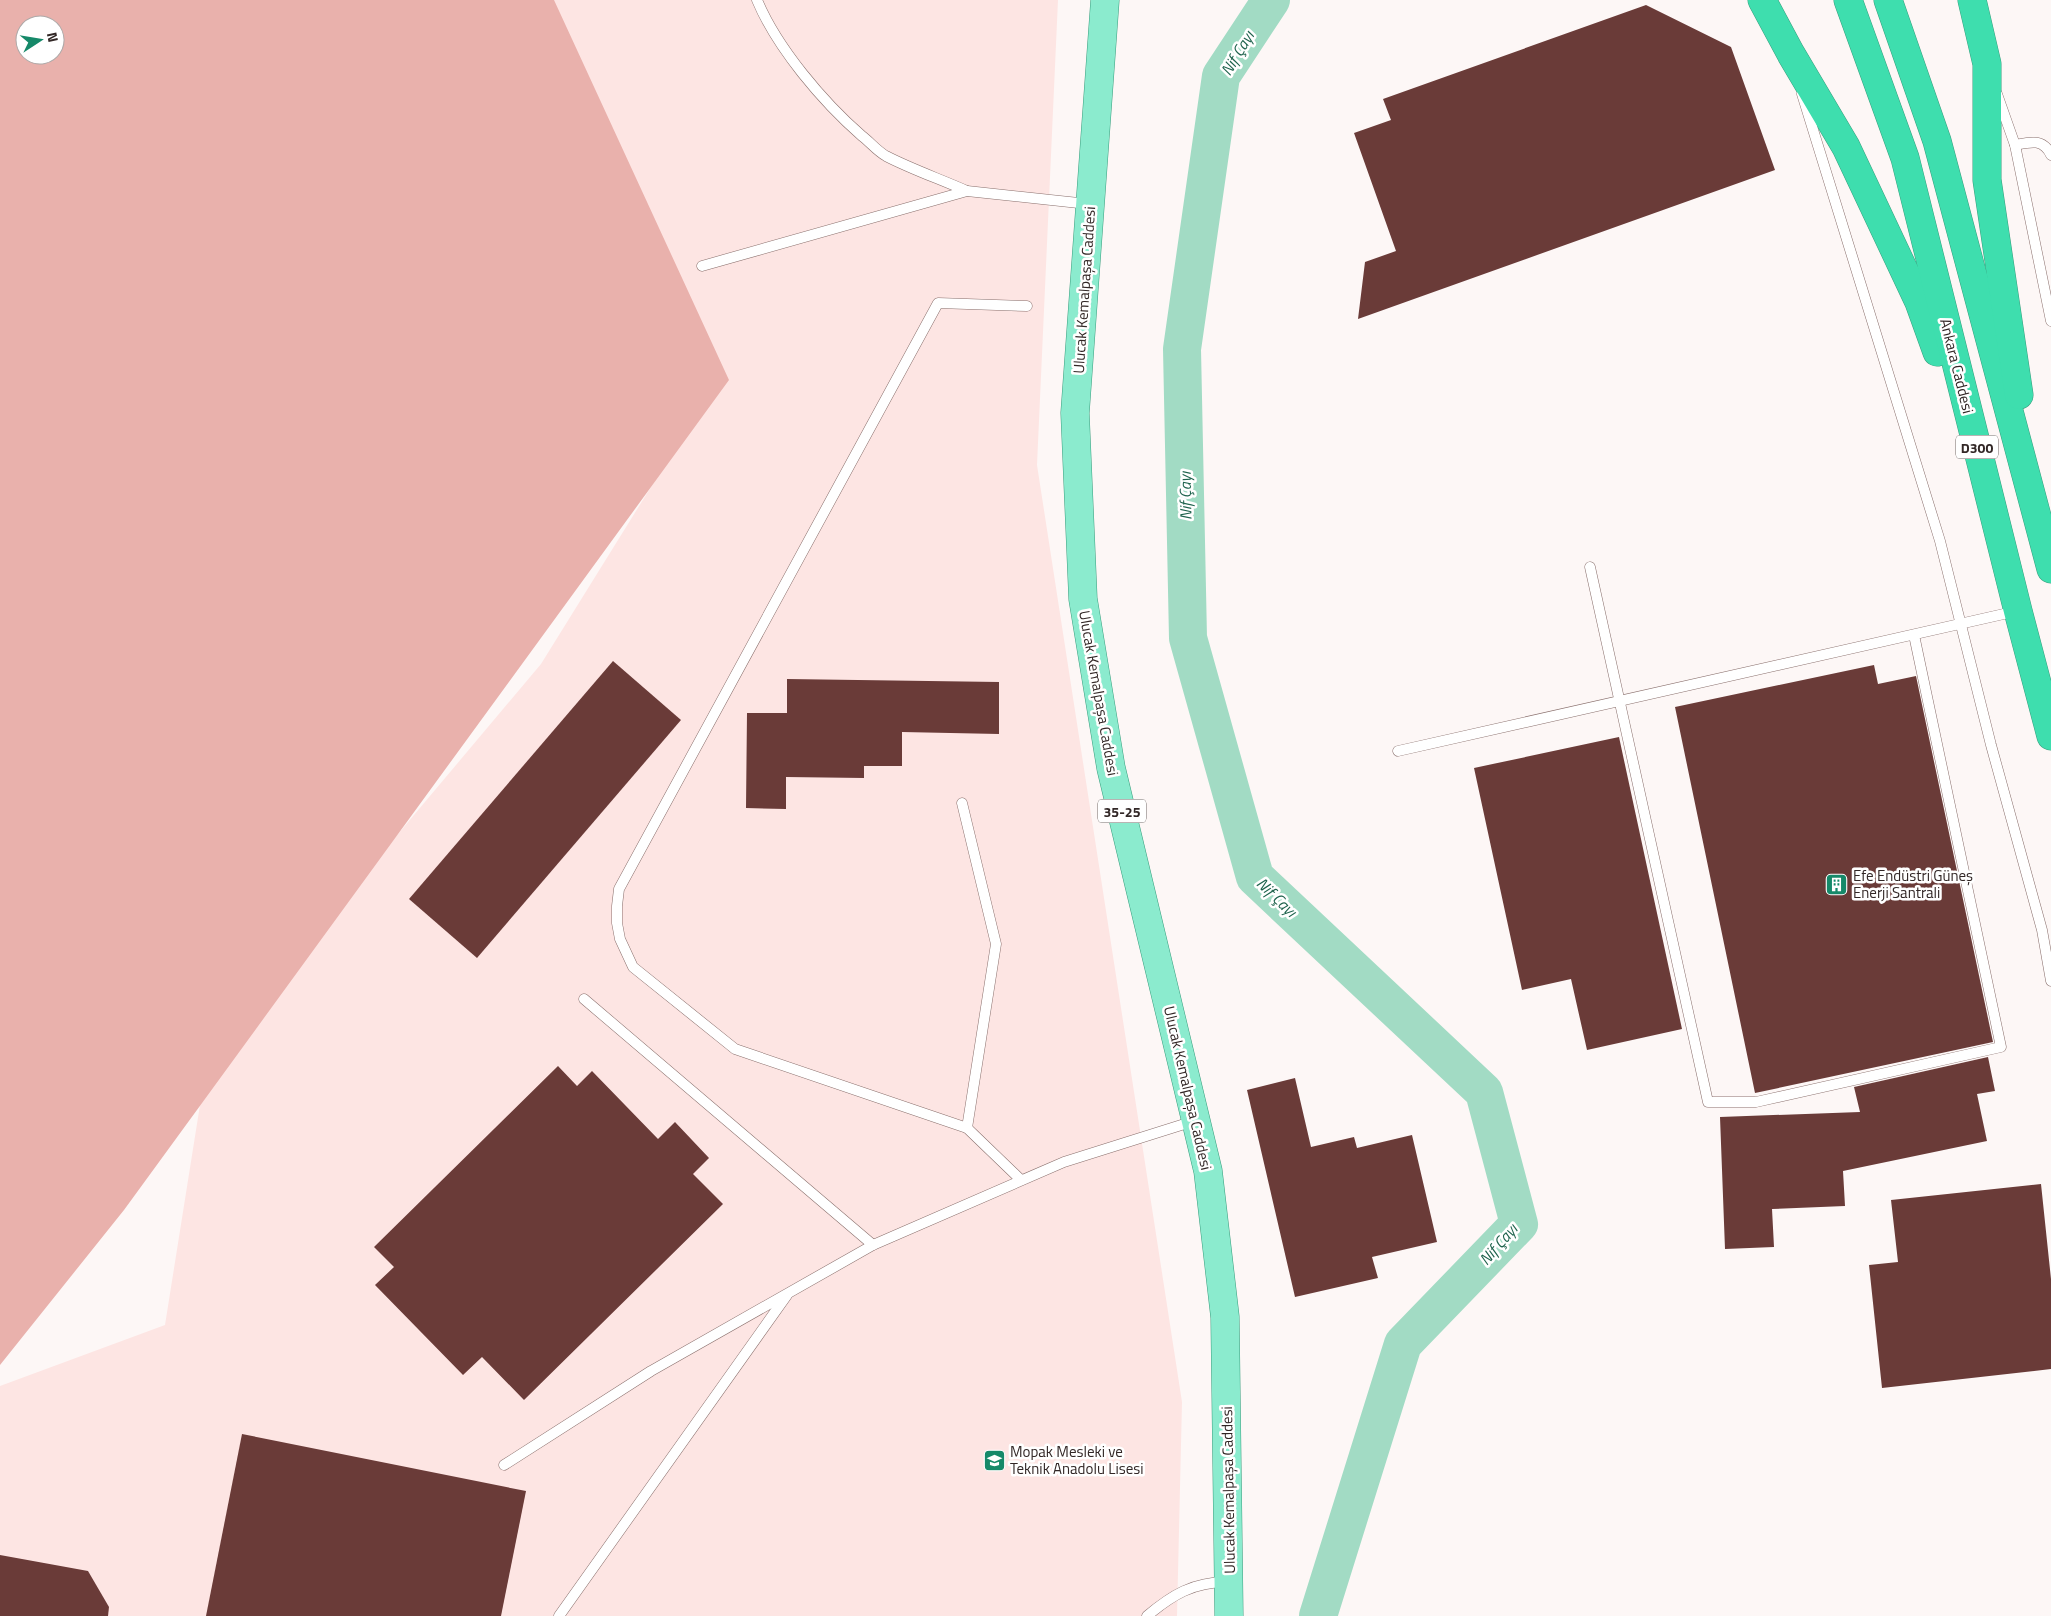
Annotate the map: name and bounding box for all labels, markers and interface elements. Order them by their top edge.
north arrow [15,15,65,65]
water label: Nif Çayı [1214,25,1261,80]
text: N [42,30,64,44]
street label: Ulucak Kemalpaşa Caddesi [1067,206,1101,374]
street label: Ankara Caddesi [1934,316,1980,416]
road number: D300 [1956,436,1998,458]
water label: Nif Çayı [1173,470,1197,520]
street label: Ulucak Kemalpaşa Caddesi [1073,608,1125,778]
road number: 35-25 [1098,799,1146,822]
place label: Efe Endüstri Güneş Enerji Santrali [1853,864,1973,904]
water label: Nif Çayı [1251,872,1304,924]
building icon: Efe Endüstri Güneş Enerji Santrali [1825,872,1849,896]
street label: Ulucak Kemalpaşa Caddesi [1158,1004,1218,1172]
water label: Nif Çayı [1473,1217,1524,1270]
street label: Ulucak Kemalpaşa Caddesi [1215,1406,1241,1574]
place label: Mopak Mesleki ve Teknik Anadolu Lisesi [1010,1440,1144,1480]
school or university icon: Mopak Mesleki ve Teknik Anadolu Lisesi [982,1448,1006,1472]

